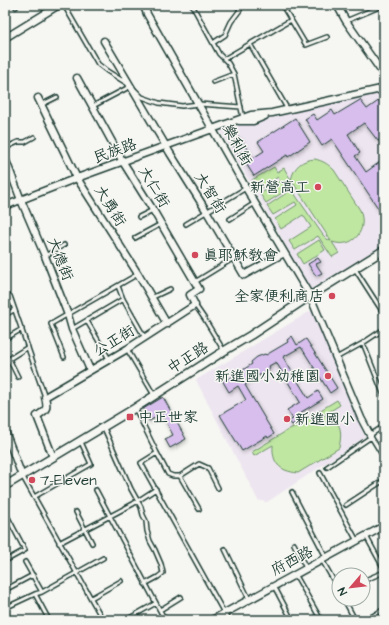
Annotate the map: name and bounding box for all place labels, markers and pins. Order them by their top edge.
place label: 新營高工 [250,177,310,198]
marker: 新營高工 [313,182,323,192]
place label: 真耶穌教會 [203,245,278,266]
marker: 真耶穌教會 [190,250,200,260]
place label: 全家便利商店 [234,286,324,307]
marker: 全家便利商店 [327,291,337,301]
place label: 新進國小幼稚園 [215,366,320,387]
marker: 新進國小幼稚園 [323,371,333,381]
place label: 中正世家 [138,407,198,428]
place label: 新進國小 [295,409,355,430]
marker: 中正世家 [125,412,135,422]
marker: 新進國小 [282,414,292,424]
place label: 7-Eleven [40,470,97,491]
marker: 7-Eleven [27,475,37,485]

